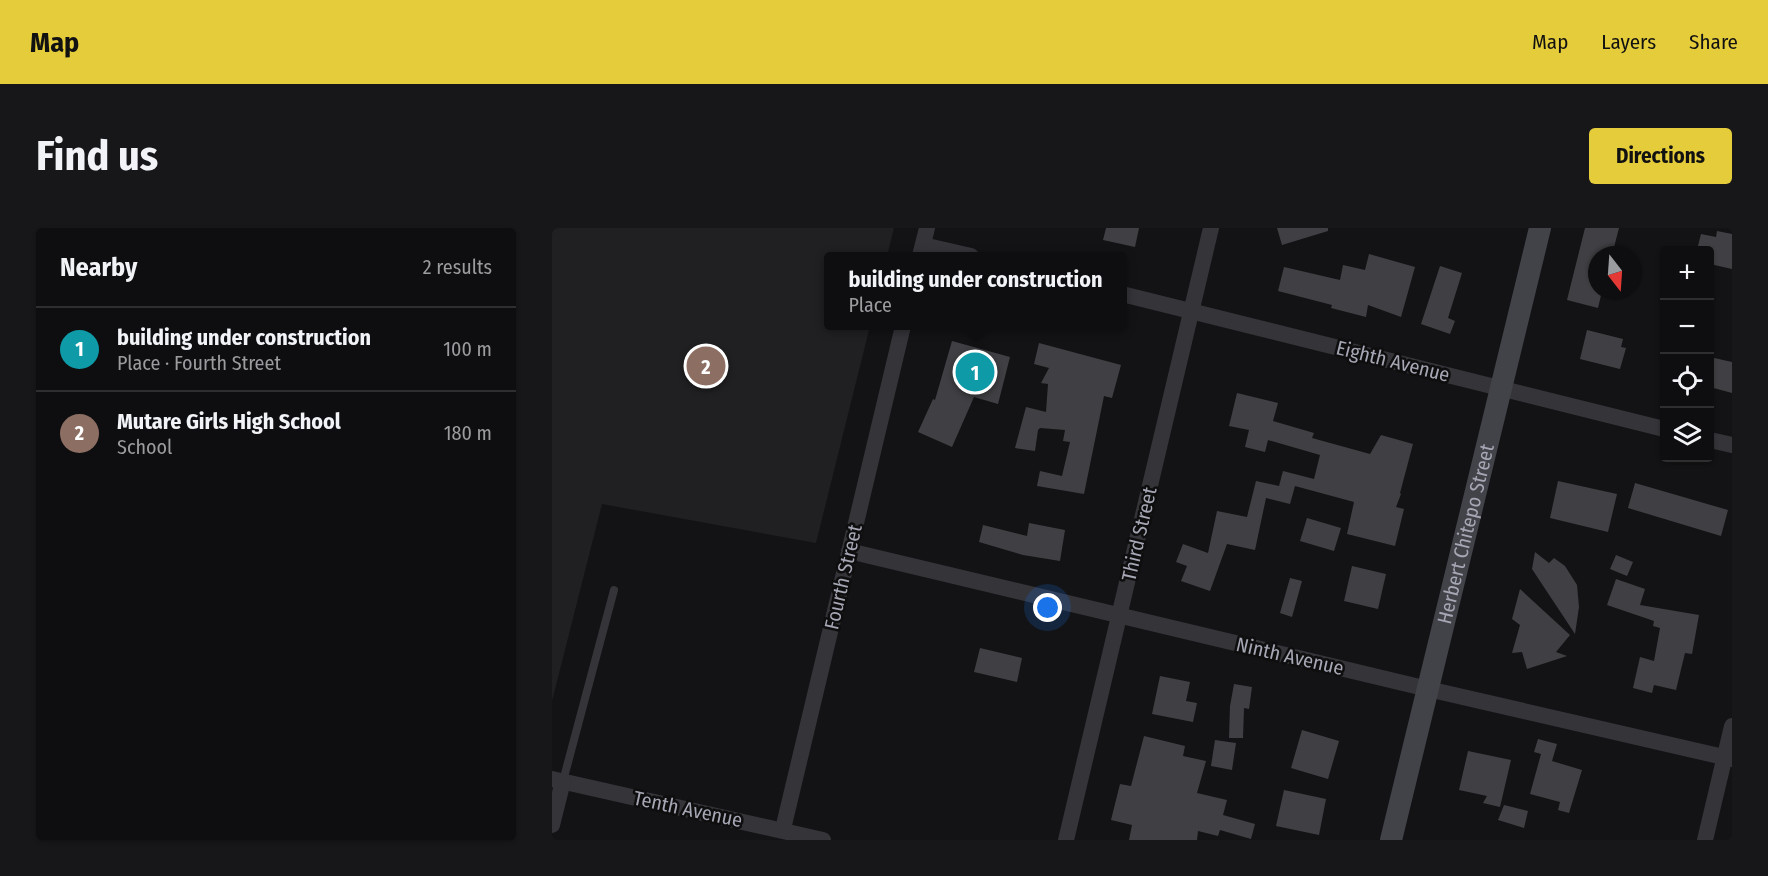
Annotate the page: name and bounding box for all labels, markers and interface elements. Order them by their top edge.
text: Map [30,26,79,59]
text: Map [1532,29,1568,55]
text: Layers [1601,29,1656,55]
text: Share [1689,29,1738,55]
button: Directions [1589,128,1732,184]
text: Find us [36,131,158,181]
north arrow [1588,246,1642,300]
map controls [1660,246,1714,462]
button: + [1660,246,1714,300]
text: Nearby [60,252,137,283]
popup [824,252,1127,330]
text: 2 results [423,255,492,279]
text: building under construction [849,266,1103,293]
text: Place [849,293,892,317]
button: − [1660,300,1714,354]
text: building under construction [117,324,371,351]
street label: Eighth Avenue [1334,335,1452,387]
text: 1 [75,337,84,361]
text: 100 m [443,337,492,361]
pin: 2 [686,344,726,388]
pin: 1 [956,350,994,394]
text: Place · Fourth Street [117,351,281,375]
button: locate [1660,354,1714,408]
text: Mutare Girls High School [117,408,341,435]
button: layers [1660,408,1714,462]
text: 2 [75,421,84,445]
text: 180 m [444,421,492,445]
text: School [117,435,172,459]
street label: Herbert Chitepo Street [1432,441,1499,626]
street label: Third Street [1117,484,1162,583]
street label: Fourth Street [819,522,867,632]
your location [1033,593,1062,622]
street label: Ninth Avenue [1234,632,1346,680]
street label: Tenth Avenue [631,786,745,832]

